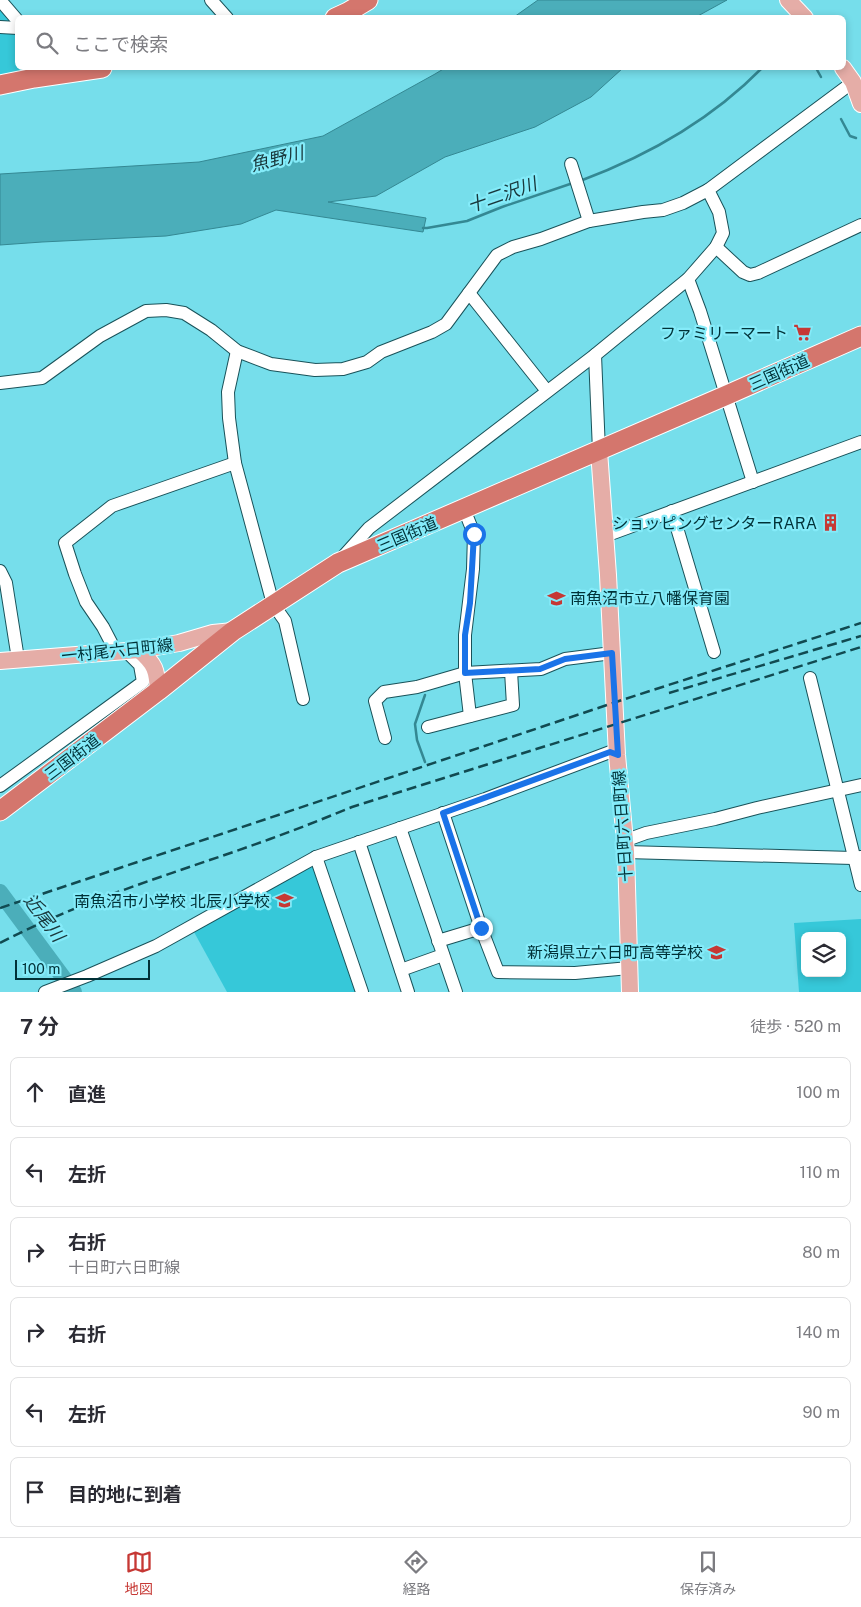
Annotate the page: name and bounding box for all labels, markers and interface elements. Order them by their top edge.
search box [15,15,846,70]
icon: search [33,29,61,57]
text: ここで検索 [73,33,168,55]
water label: 魚野川 [248,141,308,175]
water label: 十二沢川 [464,172,541,216]
supermarket icon: ファミリーマート [792,323,812,343]
place label: ファミリーマート [660,324,788,343]
street label: 三国街道 [746,351,812,394]
street label: 三国街道 [374,513,440,556]
building icon: ショッピングセンターRARA [821,513,841,533]
place label: ショッピングセンターRARA [613,514,817,533]
route start [463,523,486,546]
school or university icon: 南魚沼市立八幡保育園 [546,588,566,608]
place label: 南魚沼市立八幡保育園 [570,589,730,608]
street label: 一村尾六日町線 [60,635,174,666]
street label: 三国街道 [41,731,104,784]
street label: 十日町六日町線 [609,769,636,882]
water label: 近尾川 [20,890,70,947]
school or university icon: 南魚沼市小学校 北辰小学校 [274,891,294,911]
place label: 南魚沼市小学校 北辰小学校 [74,892,270,911]
route end [470,917,493,940]
map controls [801,932,846,977]
button: layers [801,932,846,977]
school or university icon: 新潟県立六日町高等学校 [707,942,727,962]
place label: 新潟県立六日町高等学校 [527,943,703,962]
scale bar [15,957,150,980]
text: 100 m [22,961,60,977]
text: 7 分 [20,1014,59,1039]
text: 徒歩 · 520 m [750,1017,841,1036]
icon: ahead [21,1078,49,1106]
text: 直進 [68,1083,106,1105]
text: 100 m [796,1083,840,1102]
icon: left [21,1158,49,1186]
text: 左折 [68,1163,106,1185]
text: 110 m [799,1163,840,1182]
text: 右折 [68,1231,106,1253]
icon: right [21,1238,49,1266]
text: 80 m [802,1243,840,1262]
text: 十日町六日町線 [68,1258,180,1277]
icon: right [21,1318,49,1346]
text: 右折 [68,1323,106,1345]
text: 140 m [796,1323,840,1342]
icon: left [21,1398,49,1426]
text: 左折 [68,1403,106,1425]
text: 90 m [803,1403,840,1422]
icon: arrive [21,1478,49,1506]
text: 目的地に到着 [68,1483,182,1505]
tab: 地図 [125,1548,153,1598]
tab: 経路 [402,1548,430,1598]
tab: 保存済み [680,1548,736,1598]

